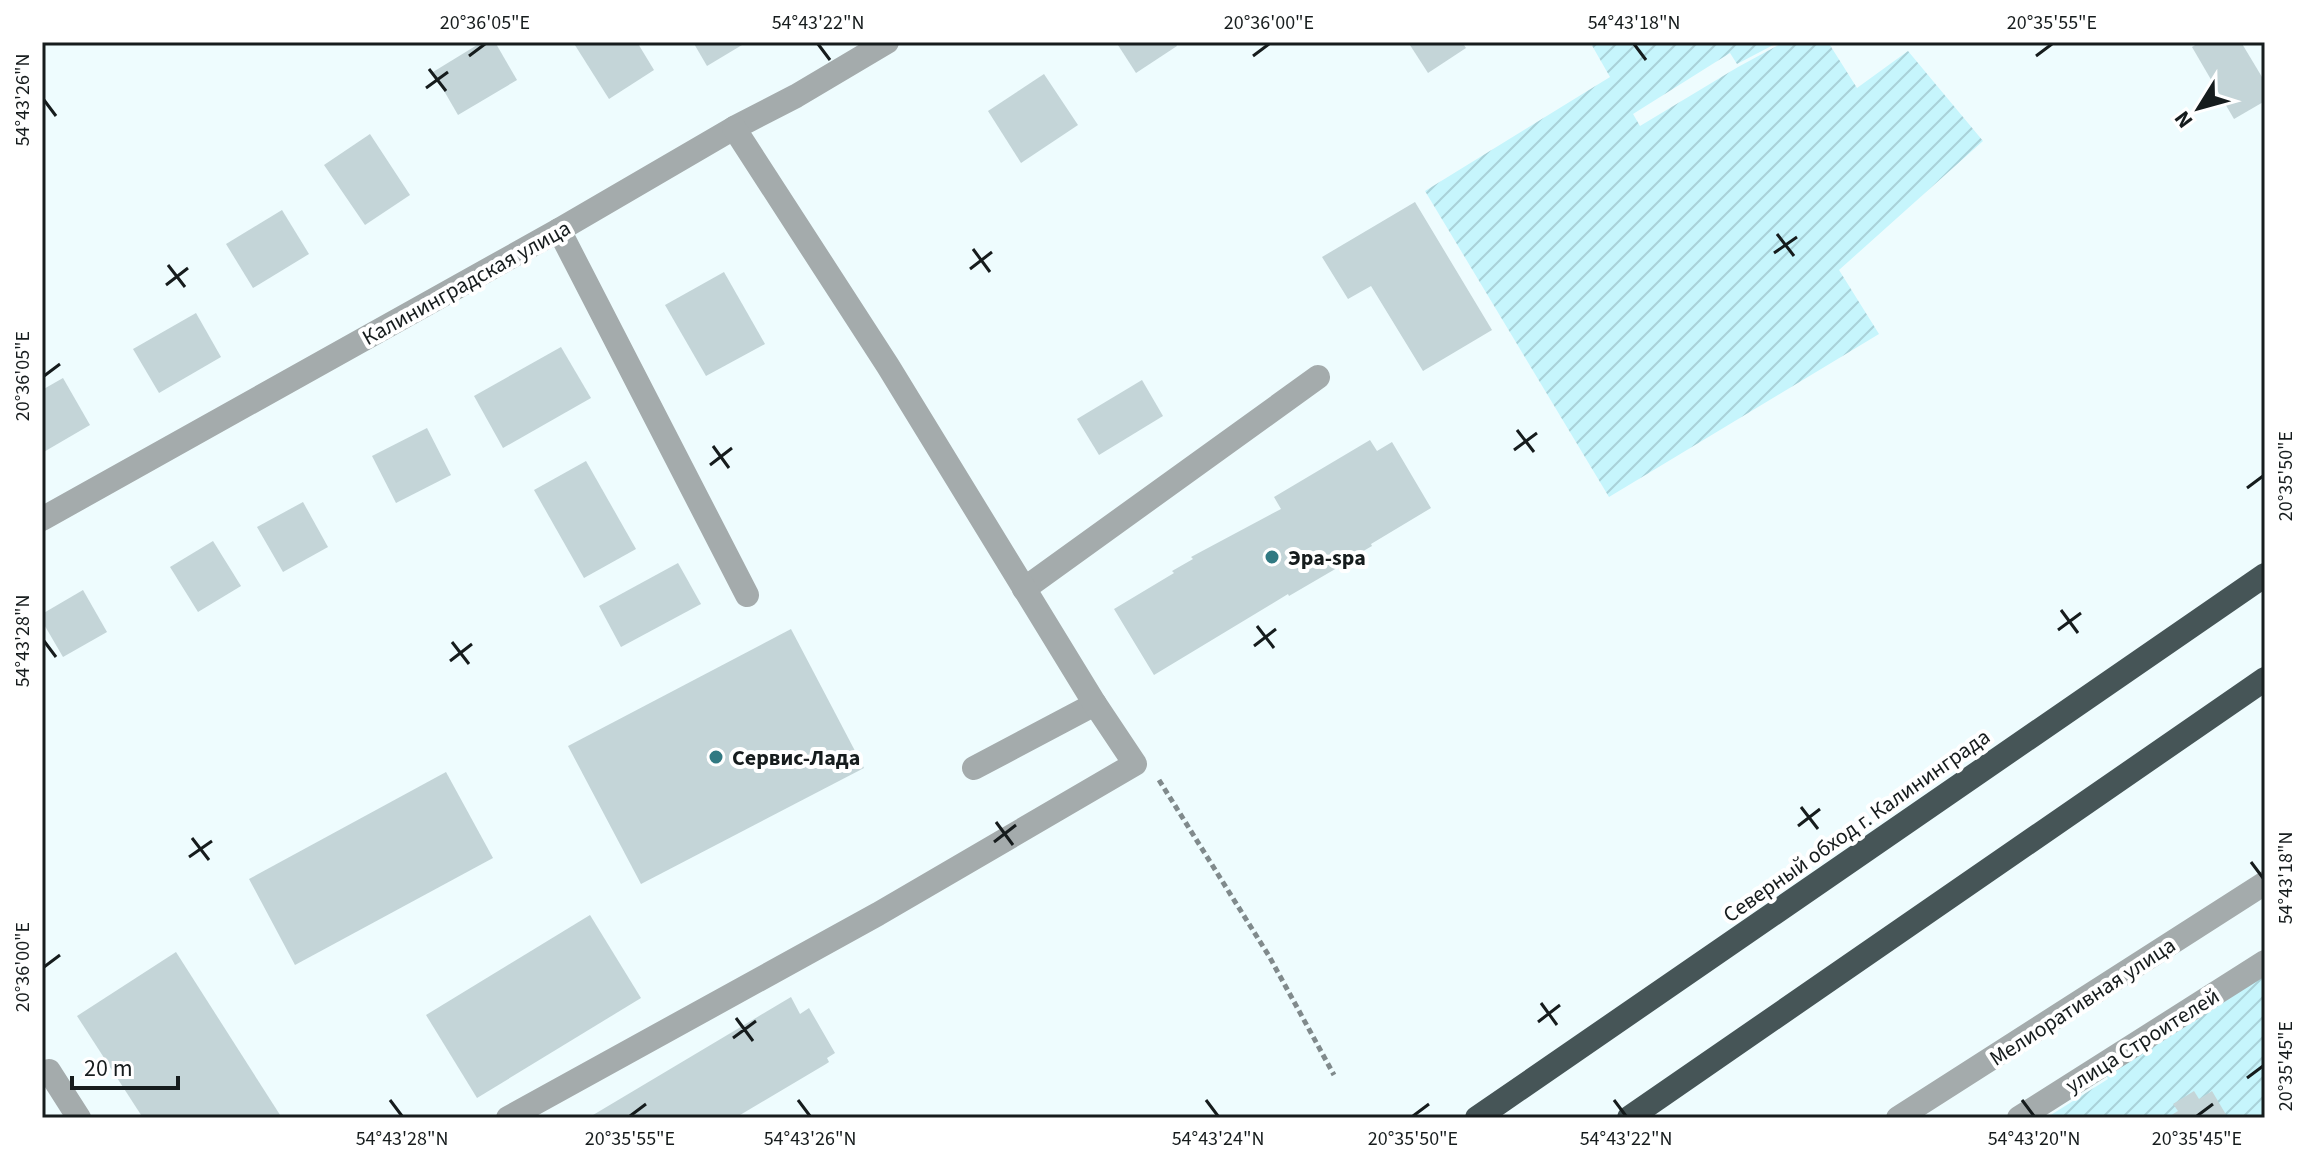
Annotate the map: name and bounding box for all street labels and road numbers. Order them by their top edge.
street label: Калининградская улица [356,212,577,354]
street label: Северный обход г. Калининграда [1717,721,1997,931]
street label: Мелиоративная улица [1983,930,2182,1074]
street label: улица Строителей [2059,981,2226,1101]

